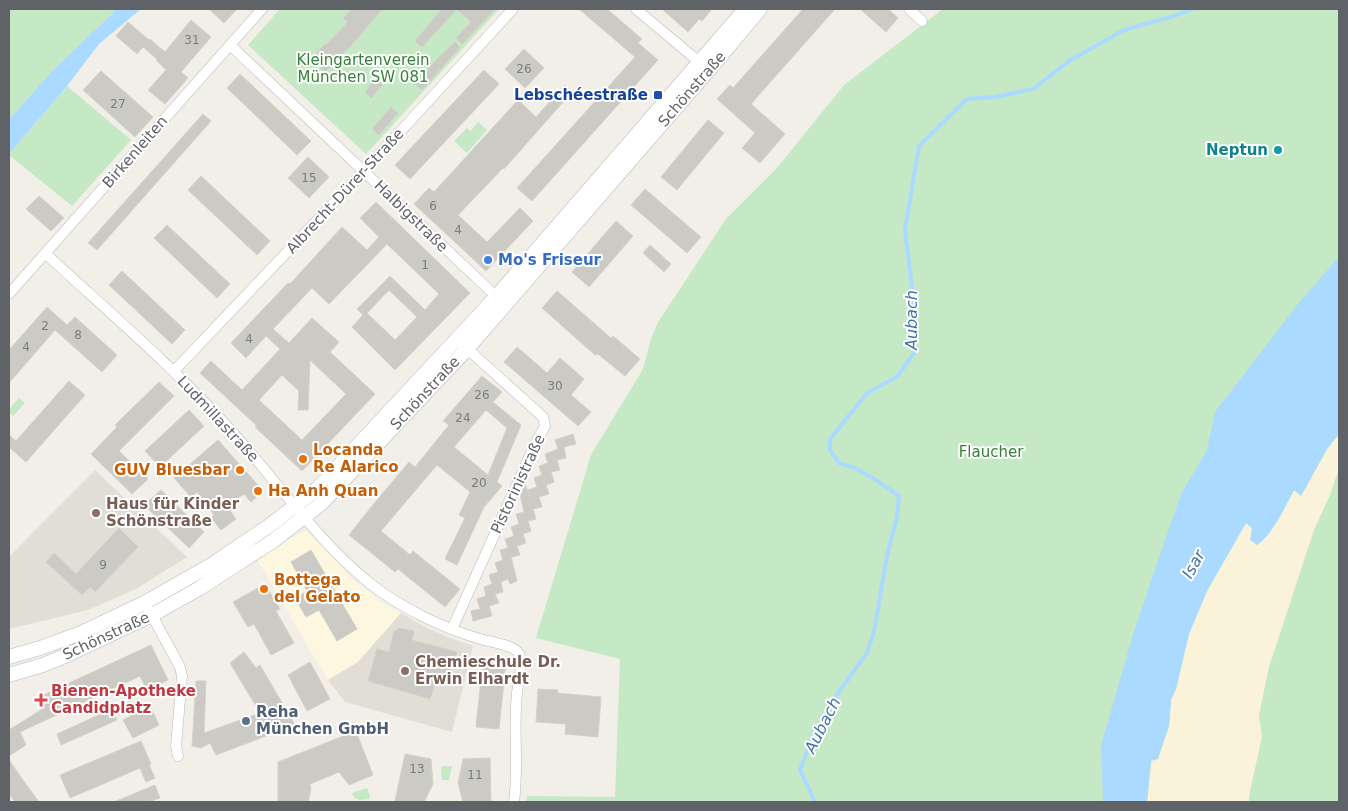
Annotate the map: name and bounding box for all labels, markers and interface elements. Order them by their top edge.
house number: 31 [184,33,200,47]
street label: Schönstraße [654,48,730,130]
park label: Kleingartenverein München SW 081 [296,51,430,86]
house number: 26 [516,62,532,76]
place label: Lebschéestraße [514,86,648,104]
marker: Lebschéestraße [652,89,664,101]
house number: 27 [110,97,126,111]
street label: Birkenleiten [99,112,171,192]
street label: Albrecht-Dürer-Straße [282,125,408,257]
place label: Neptun [1206,141,1268,159]
marker: Neptun [1272,144,1284,156]
house number: 15 [301,171,317,185]
street label: Halbigstraße [370,176,452,256]
house number: 6 [429,199,437,213]
house number: 4 [454,223,462,237]
place label: Mo's Friseur [498,251,602,269]
marker: Mo's Friseur [482,254,494,266]
house number: 1 [421,258,429,272]
water label: Aubach [902,290,921,351]
house number: 2 [41,319,49,333]
house number: 8 [74,328,82,342]
house number: 4 [245,332,253,346]
house number: 4 [22,340,30,354]
street label: Schönstraße [386,353,464,433]
street label: Ludmillastraße [174,372,262,466]
house number: 30 [547,379,563,393]
house number: 26 [474,388,490,402]
house number: 24 [455,411,471,425]
street label: Pistorinistraße [487,431,549,537]
place label: Locanda Re Alarico [313,441,399,476]
park label: Flaucher [959,443,1024,461]
marker: Locanda Re Alarico [297,453,309,465]
place label: GUV Bluesbar [114,461,231,479]
marker: GUV Bluesbar [234,464,246,476]
house number: 20 [471,476,487,490]
place label: Ha Anh Quan [268,482,378,500]
marker: Ha Anh Quan [252,485,264,497]
place label: Haus für Kinder Schönstraße [106,495,240,530]
marker: Haus für Kinder Schönstraße [90,507,102,519]
water label: Isar [1178,546,1210,582]
house number: 9 [99,558,107,572]
place label: Bottega del Gelato [274,571,361,606]
marker: Bottega del Gelato [258,583,270,595]
street label: Schönstraße [60,608,152,664]
place label: Chemieschule Dr. Erwin Elhardt [415,653,561,688]
marker: Chemieschule Dr. Erwin Elhardt [399,665,411,677]
place label: Bienen-Apotheke Candidplatz [51,682,196,717]
marker: Bienen-Apotheke Candidplatz [35,694,47,706]
water label: Aubach [800,694,845,757]
place label: Reha München GmbH [256,703,389,738]
marker: Reha München GmbH [240,715,252,727]
house number: 13 [409,762,425,776]
house number: 11 [467,768,483,782]

